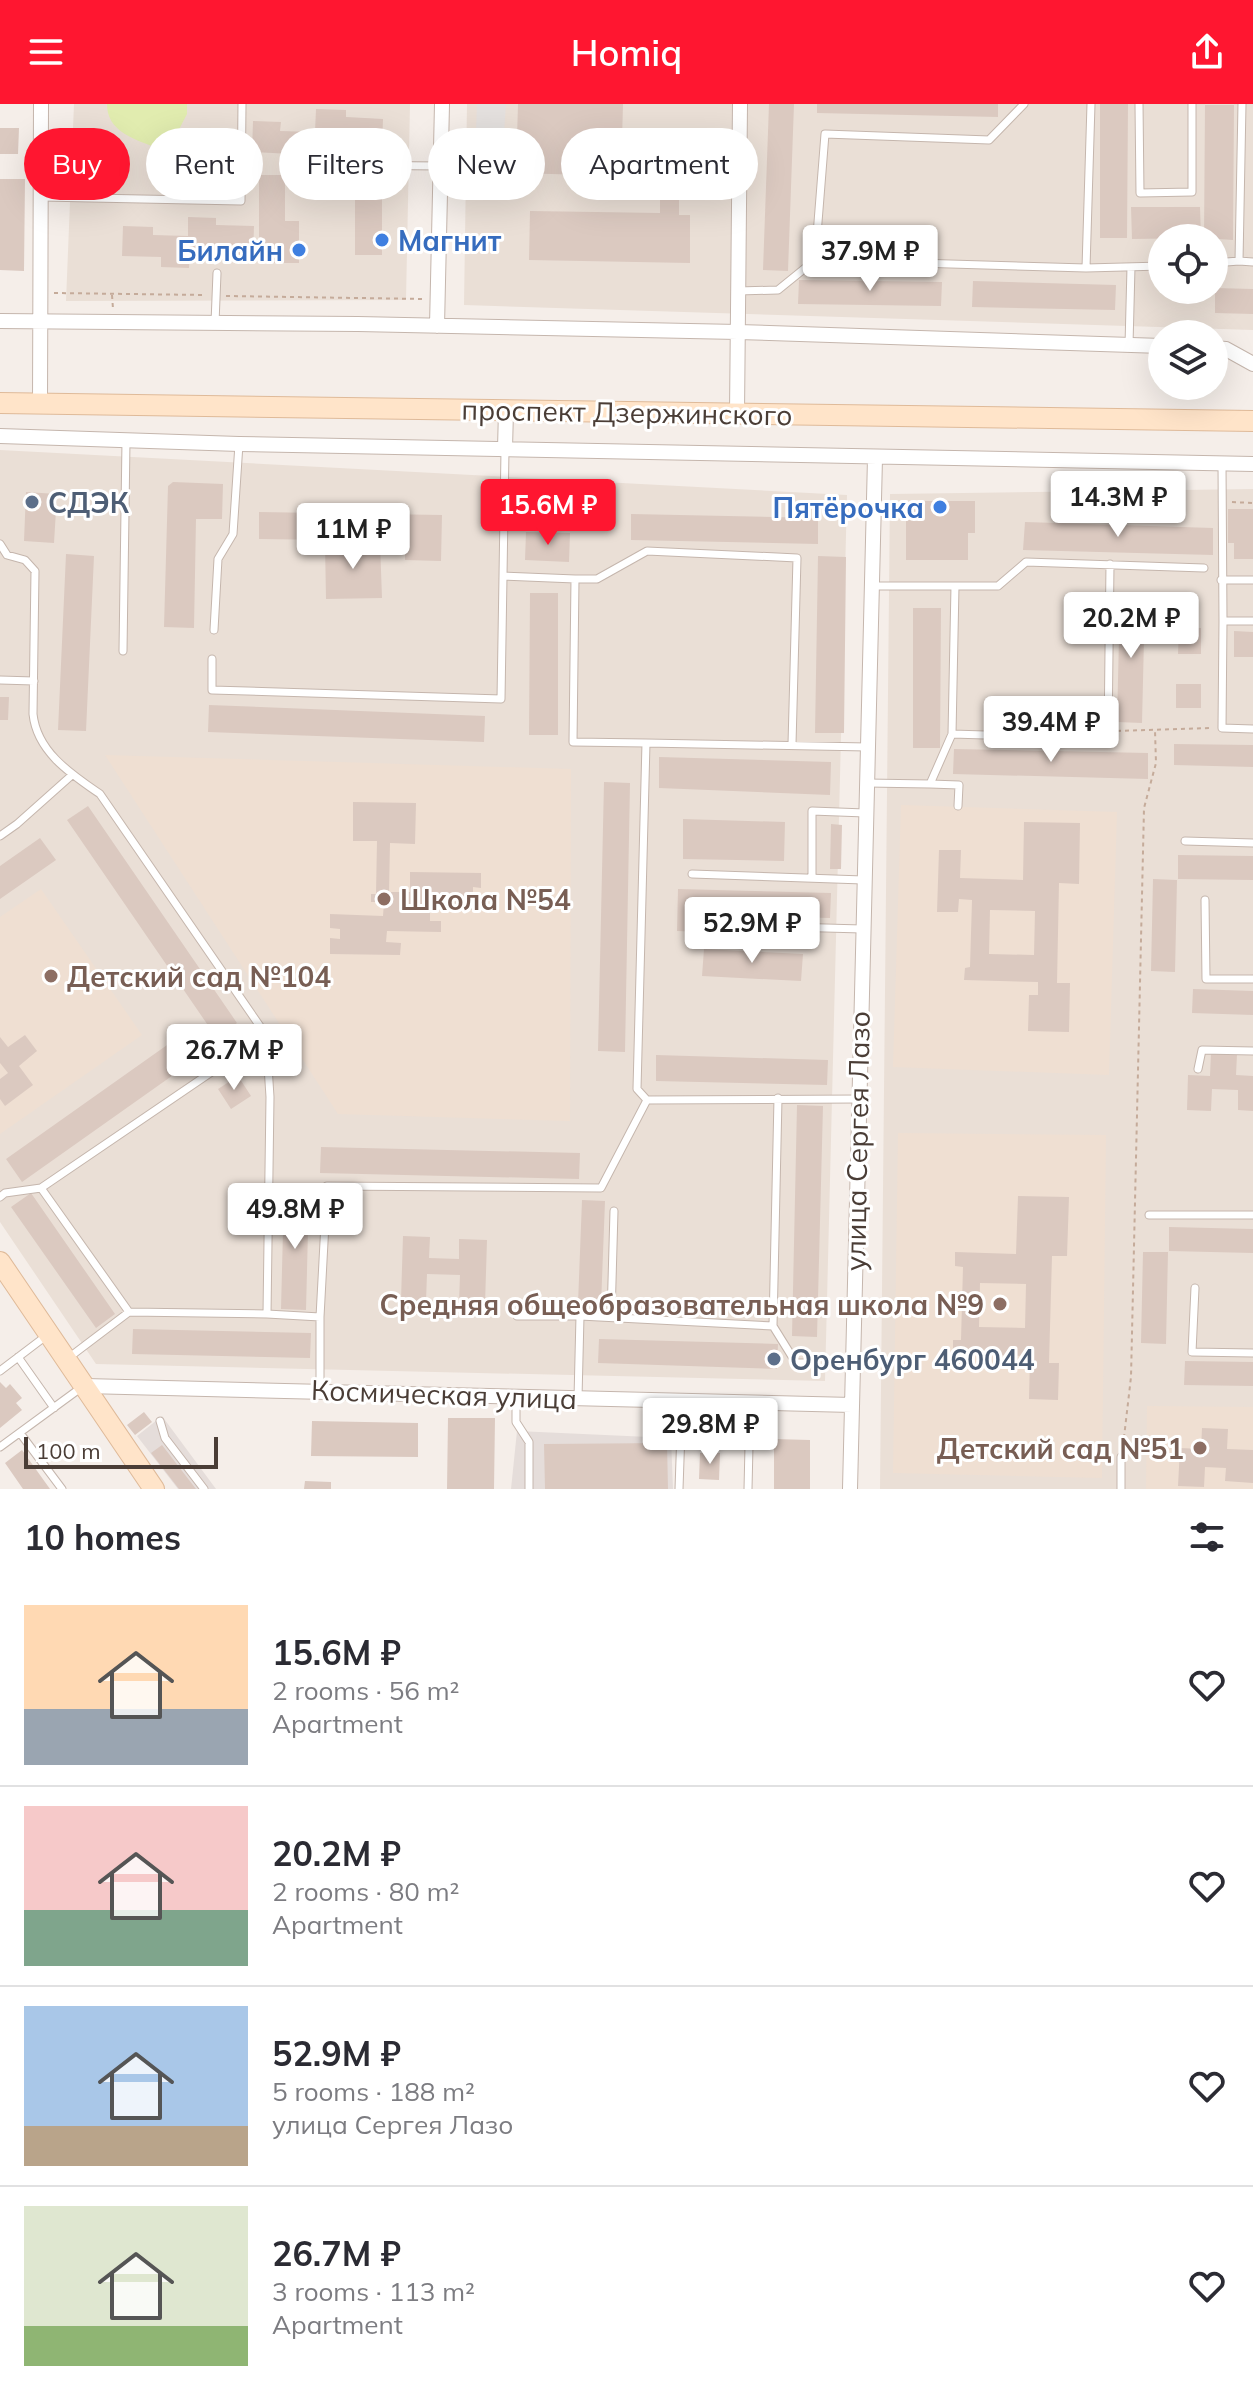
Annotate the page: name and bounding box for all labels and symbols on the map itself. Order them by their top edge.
place label: Магнит [398,223,502,258]
pin: 37.9M ₽ [796,225,944,293]
marker: Магнит [373,231,391,249]
place label: Билайн [177,233,283,268]
marker: Билайн [290,241,308,259]
street label: проспект Дзержинского [461,392,793,432]
pin: 14.3M ₽ [1044,471,1192,539]
pin: 15.6M ₽ [474,479,622,547]
place label: СДЭК [48,485,130,520]
place label: Пятёрочка [772,490,924,525]
marker: СДЭК [23,493,41,511]
marker: Пятёрочка [931,498,949,516]
pin: 11M ₽ [297,503,409,571]
pin: 20.2M ₽ [1057,592,1205,660]
pin: 39.4M ₽ [977,696,1125,764]
place label: Школа №54 [400,882,571,917]
marker: Школа №54 [375,890,393,908]
pin: 52.9M ₽ [678,897,826,965]
place label: Детский сад №104 [67,959,331,994]
marker: Детский сад №104 [42,967,60,985]
street label: улица Сергея Лазо [837,1011,877,1271]
pin: 26.7M ₽ [160,1024,308,1092]
pin: 49.8M ₽ [221,1183,369,1251]
place label: Средняя общеобразовательная школа №9 [380,1287,984,1322]
marker: Средняя общеобразовательная школа №9 [991,1295,1009,1313]
place label: Оренбург 460044 [790,1342,1035,1377]
marker: Оренбург 460044 [765,1350,783,1368]
street label: Космическая улица [310,1372,578,1416]
pin: 29.8M ₽ [636,1398,784,1466]
place label: Детский сад №51 [937,1431,1184,1466]
scale bar [24,1433,218,1469]
marker: Детский сад №51 [1191,1439,1209,1457]

